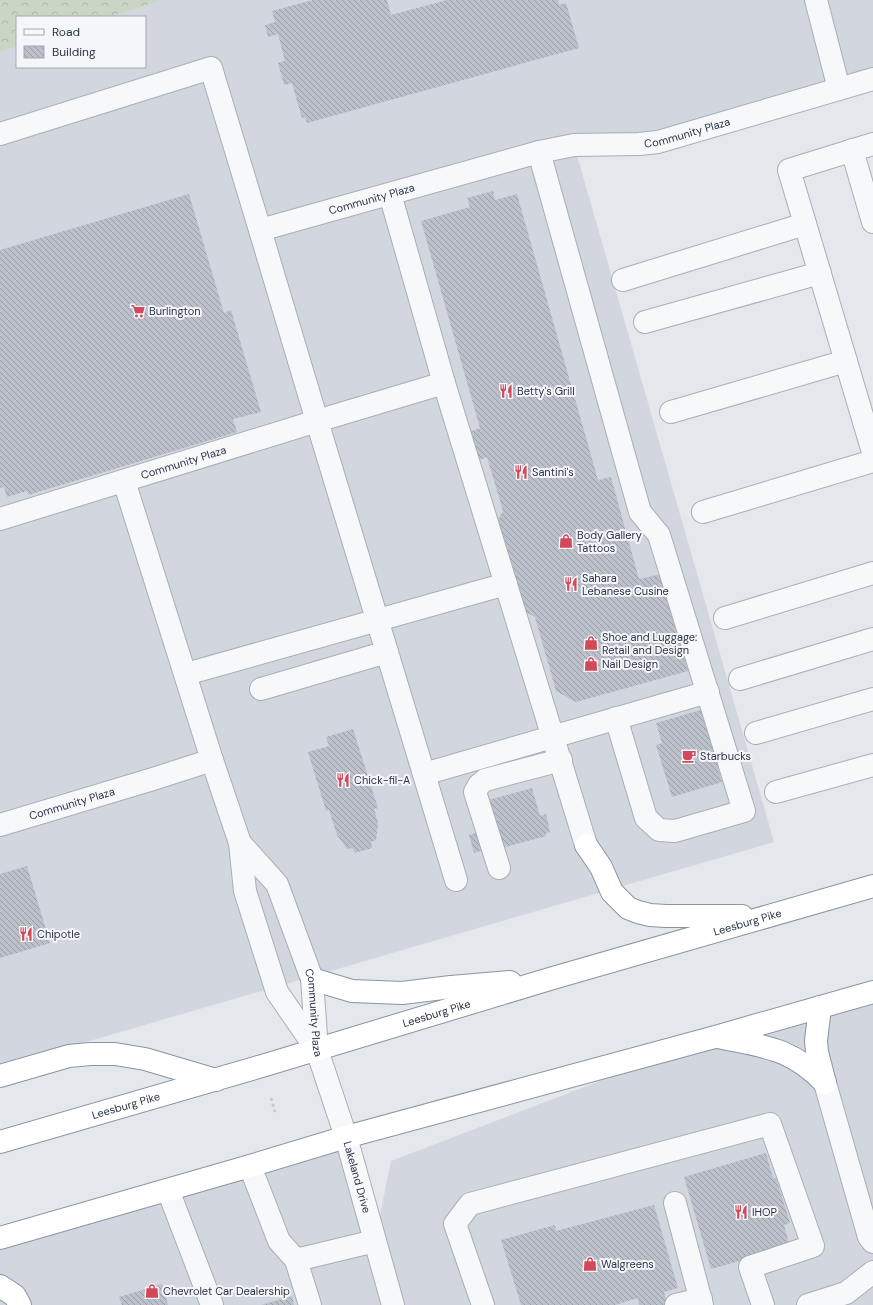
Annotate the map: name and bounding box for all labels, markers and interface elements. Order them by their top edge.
legend [16,16,146,68]
text: Road [52,24,80,40]
text: Building [52,44,96,60]
street label: Community Plaza [643,114,732,150]
street label: Community Plaza [327,180,416,217]
supermarket icon: Burlington [130,303,146,319]
place label: Burlington [149,304,201,318]
restaurant icon: Betty's Grill [498,383,514,399]
place label: Betty's Grill [517,384,575,398]
street label: Community Plaza [139,443,228,482]
restaurant icon: Santini's [513,464,529,480]
place label: Santini's [532,465,574,479]
place label: Body Gallery Tattoos [577,528,642,555]
shop icon: Body Gallery Tattoos [558,533,574,549]
place label: Sahara Lebanese Cusine [582,571,669,598]
restaurant icon: Sahara Lebanese Cusine [563,576,579,592]
place label: Shoe and Luggage: Retail and Design [602,630,697,657]
shop icon: Shoe and Luggage: Retail and Design [583,635,599,651]
shop icon: Nail Design [583,656,599,672]
place label: Nail Design [602,657,658,671]
cafe icon: Starbucks [681,748,697,764]
place label: Starbucks [700,749,751,763]
restaurant icon: Chick-fil-A [335,772,351,788]
place label: Chick-fil-A [354,773,410,787]
street label: Community Plaza [27,784,116,823]
street label: Leesburg Pike [712,906,783,939]
restaurant icon: Chipotle [18,926,34,942]
place label: Chipotle [37,927,80,941]
street label: Community Plaza [302,966,326,1059]
street label: Leesburg Pike [401,996,472,1030]
street label: Leesburg Pike [90,1089,162,1122]
street label: Lakeland Drive [341,1140,374,1215]
restaurant icon: IHOP [733,1204,749,1220]
place label: IHOP [752,1205,777,1219]
shop icon: Walgreens [582,1256,598,1272]
place label: Walgreens [601,1257,654,1271]
shop icon: Chevrolet Car Dealership [144,1283,160,1299]
place label: Chevrolet Car Dealership [163,1284,290,1298]

